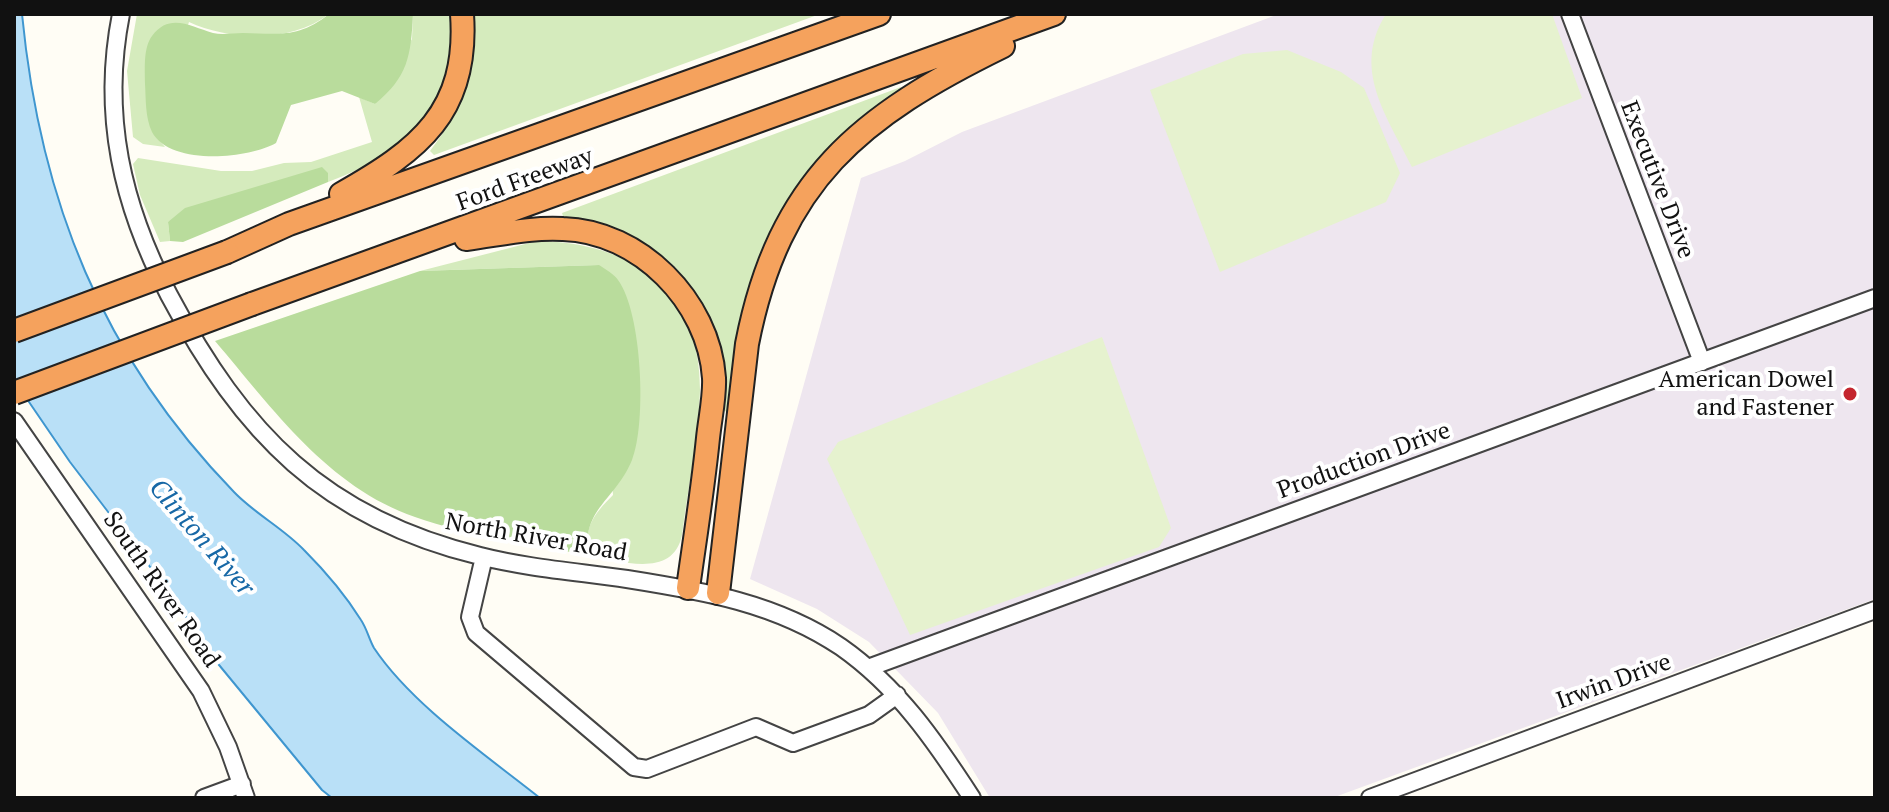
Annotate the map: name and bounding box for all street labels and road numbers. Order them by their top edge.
street label: Executive Drive [1614,97,1700,263]
street label: Ford Freeway [453,142,597,218]
street label: Production Drive [1274,416,1454,506]
street label: South River Road [97,507,225,673]
street label: North River Road [443,508,629,568]
street label: Irwin Drive [1553,648,1675,716]

